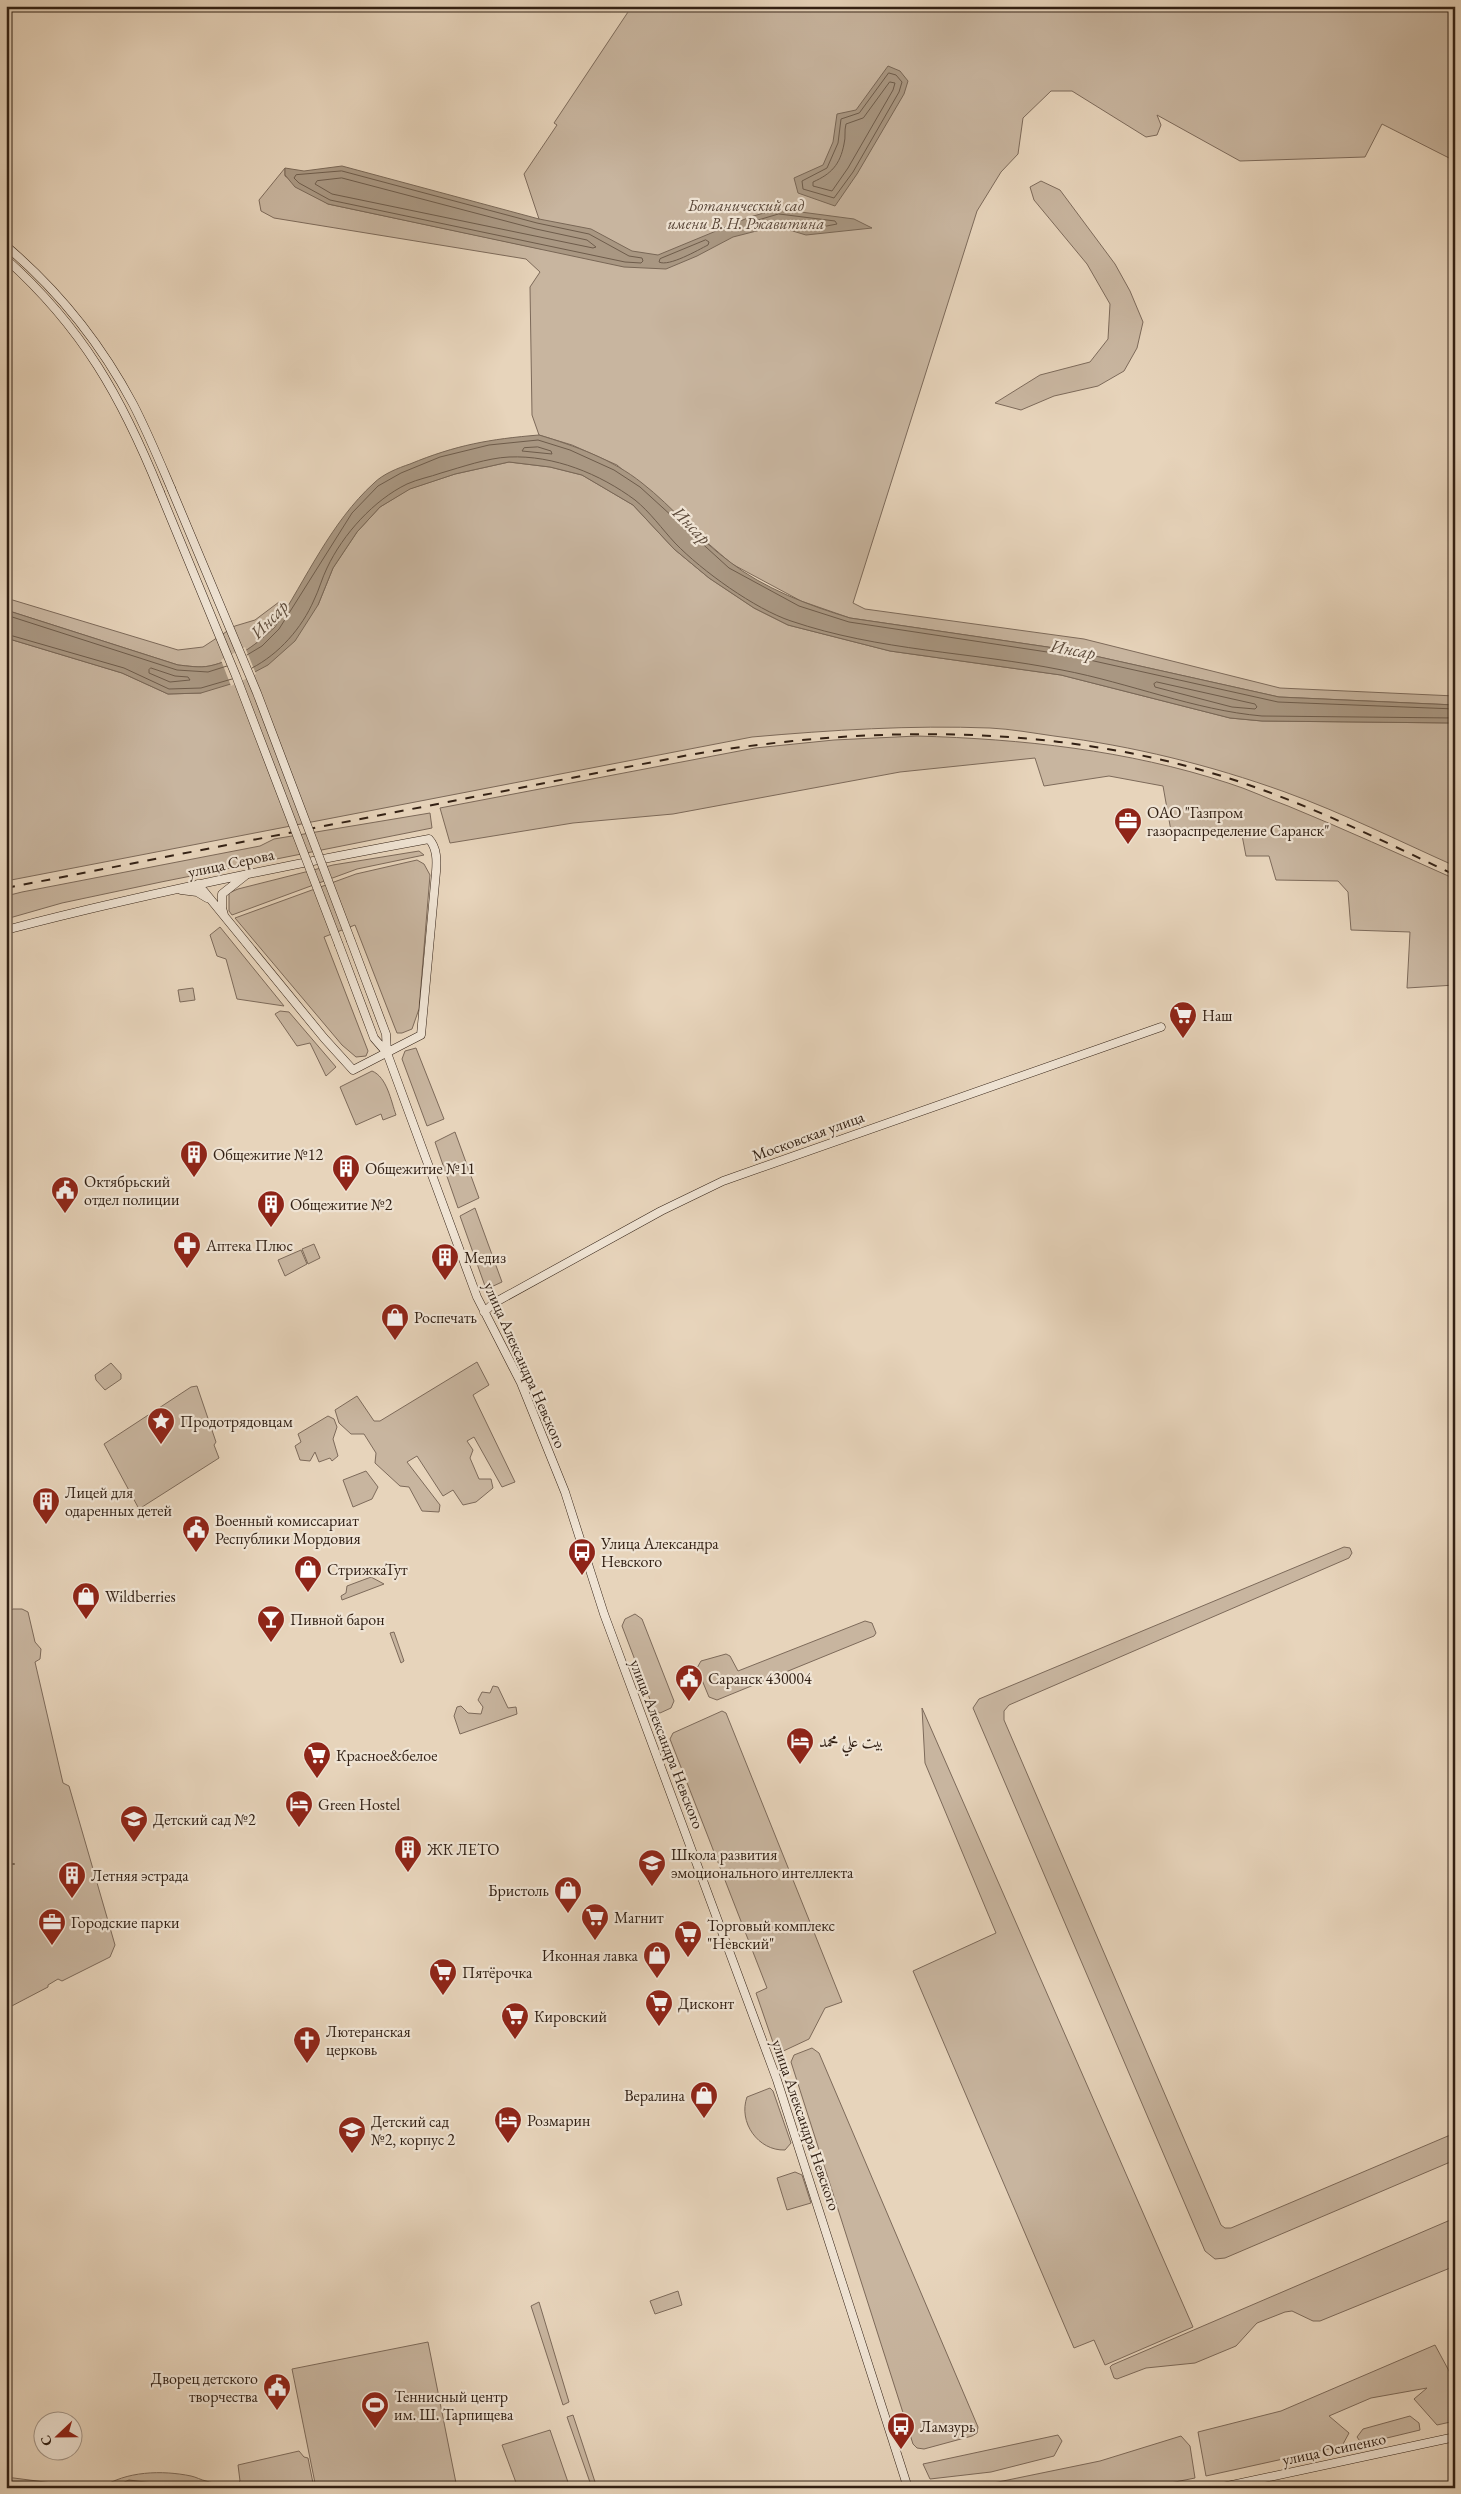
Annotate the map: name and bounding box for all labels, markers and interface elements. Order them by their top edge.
park label: Ботанический сад имени В. Н. Ржавитина [668,195,824,234]
water label: Инсар [667,500,716,550]
water label: Инсар [244,595,294,645]
water label: Инсар [1048,634,1097,665]
place label: ОАО "Газпром газораспределение Саранск" [1147,802,1329,841]
office icon: ОАО "Газпром газораспределение Саранск" [1113,806,1143,845]
street label: улица Серова [186,844,277,882]
supermarket icon: Наш [1168,1000,1198,1039]
place label: Наш [1202,1005,1232,1026]
street label: Московская улица [749,1106,868,1166]
building icon: Общежитие №12 [179,1139,209,1178]
place label: Общежитие №12 [213,1144,324,1165]
building icon: Общежитие №11 [331,1153,361,1192]
place label: Общежитие №11 [365,1158,475,1179]
place label: Октябрьский отдел полиции [84,1171,180,1210]
public building icon: Октябрьский отдел полиции [50,1175,80,1214]
building icon: Общежитие №2 [256,1189,286,1228]
place label: Общежитие №2 [290,1194,393,1215]
pharmacy icon: Аптека Плюс [172,1230,202,1269]
place label: Аптека Плюс [205,1235,293,1256]
building icon: Медиз [430,1242,460,1281]
place label: Медиз [464,1247,506,1268]
street label: улица Александра Невского [479,1279,571,1451]
shop icon: Роспечать [380,1302,410,1341]
place label: Роспечать [414,1307,477,1328]
place icon: Продотрядовцам [146,1406,176,1445]
place label: Продотрядовцам [180,1411,293,1432]
place label: Лицей для одаренных детей [65,1482,173,1521]
building icon: Лицей для одаренных детей [31,1486,61,1525]
place label: Военный комиссариат Республики Мордовия [215,1510,361,1549]
public building icon: Военный комиссариат Республики Мордовия [181,1514,211,1553]
place label: Улица Александра Невского [600,1533,719,1572]
bus stop icon: Улица Александра Невского [567,1537,597,1576]
shop icon: СтрижкаТут [293,1554,323,1593]
place label: СтрижкаТут [327,1559,408,1580]
shop icon: Wildberries [71,1581,101,1620]
place label: Wildberries [105,1586,176,1607]
bar icon: Пивной барон [256,1604,286,1643]
place label: Пивной барон [290,1609,385,1630]
street label: улица Александра Невского [625,1656,709,1832]
public building icon: Саранск 430004 [674,1663,704,1702]
place label: Саранск 430004 [708,1668,812,1689]
hotel icon: بيت علي محمد [785,1726,815,1765]
place label: بيت علي محمد [819,1731,883,1757]
supermarket icon: Красное&белое [302,1740,332,1779]
place label: Красное&белое [336,1745,437,1766]
hotel icon: Green Hostel [284,1789,314,1828]
place label: Green Hostel [318,1794,400,1815]
school or university icon: Детский сад №2 [119,1804,149,1843]
place label: Детский сад №2 [153,1809,256,1830]
building icon: ЖК ЛЕТО [393,1834,423,1873]
place label: ЖК ЛЕТО [426,1839,500,1860]
place label: Школа развития эмоционального интеллекта [671,1844,854,1883]
school or university icon: Школа развития эмоционального интеллекта [637,1848,667,1887]
building icon: Летняя эстрада [57,1860,87,1899]
place label: Летняя эстрада [91,1865,189,1886]
shop icon: Бристоль [553,1875,583,1914]
place label: Бристоль [488,1880,549,1901]
supermarket icon: Магнит [580,1902,610,1941]
office icon: Городские парки [37,1907,67,1946]
place label: Магнит [614,1907,664,1928]
place label: Городские парки [71,1912,180,1933]
place label: Торговый комплекс "Невский" [707,1915,835,1954]
supermarket icon: Торговый комплекс "Невский" [673,1919,703,1958]
shop icon: Иконная лавка [642,1940,672,1979]
place label: Иконная лавка [542,1945,639,1966]
supermarket icon: Пятёрочка [428,1957,458,1996]
place label: Пятёрочка [462,1962,533,1983]
supermarket icon: Дисконт [644,1988,674,2027]
place label: Дисконт [678,1993,735,2014]
supermarket icon: Кировский [500,2001,530,2040]
place label: Кировский [534,2006,607,2027]
place label: Лютеранская церковь [326,2021,411,2060]
church icon: Лютеранская церковь [292,2025,322,2064]
street label: улица Александра Невского [767,2037,845,2214]
shop icon: Вералина [689,2080,719,2119]
place label: Вералина [624,2085,686,2106]
hotel icon: Розмарин [493,2105,523,2144]
place label: Розмарин [527,2110,590,2131]
place label: Детский сад №2, корпус 2 [371,2111,455,2150]
school or university icon: Детский сад №2, корпус 2 [337,2115,367,2154]
place label: Дворец детского творчества [151,2368,259,2407]
public building icon: Дворец детского творчества [262,2372,292,2411]
place label: Теннисный центр им. Ш. Тарпищева [394,2386,514,2425]
sports icon: Теннисный центр им. Ш. Тарпищева [360,2390,390,2429]
bus stop icon: Ламзурь [886,2411,916,2450]
north arrow [32,2412,82,2462]
place label: Ламзурь [920,2416,975,2437]
street label: улица Осипенко [1280,2428,1388,2470]
text: С [36,2433,56,2449]

